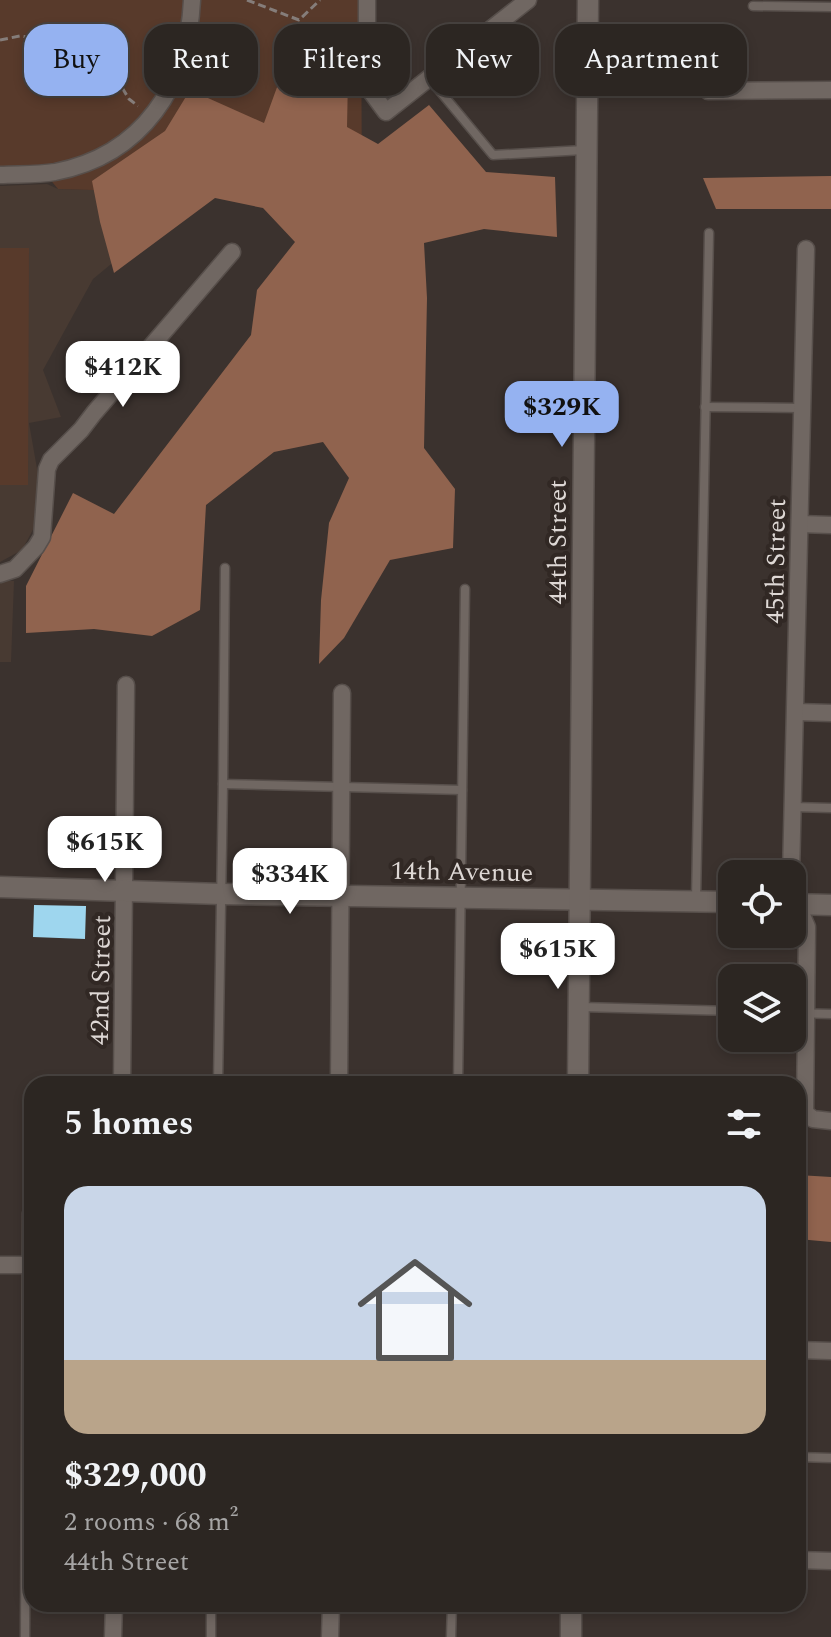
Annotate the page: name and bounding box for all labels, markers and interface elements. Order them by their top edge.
chip: Buy [24,24,128,96]
chip: Rent [144,24,258,96]
chip: Filters [274,24,410,96]
chip: New [426,24,539,96]
chip: Apartment [555,24,747,96]
pin: $412K [67,341,179,409]
text: $412K [84,347,162,387]
pin: $329K [506,381,618,449]
text: $329K [523,387,601,427]
street label: 44th Street [538,479,578,605]
street label: 45th Street [755,498,797,624]
pin: $615K [49,816,161,884]
text: $615K [66,822,144,862]
pin: $334K [234,848,346,916]
street label: 14th Avenue [390,851,534,893]
text: $334K [251,854,329,894]
map controls [718,860,806,1052]
button: locate [718,860,806,948]
street label: 42nd Street [80,914,122,1046]
pin: $615K [502,923,614,991]
text: $615K [519,929,597,969]
button: layers [718,964,806,1052]
text: 5 homes [64,1098,194,1150]
icon: filters [722,1102,766,1146]
icon: home [343,1238,487,1382]
text: $329,000 [64,1450,207,1502]
text: 2 rooms · 68 m² [64,1502,238,1542]
text: 44th Street [64,1542,189,1582]

